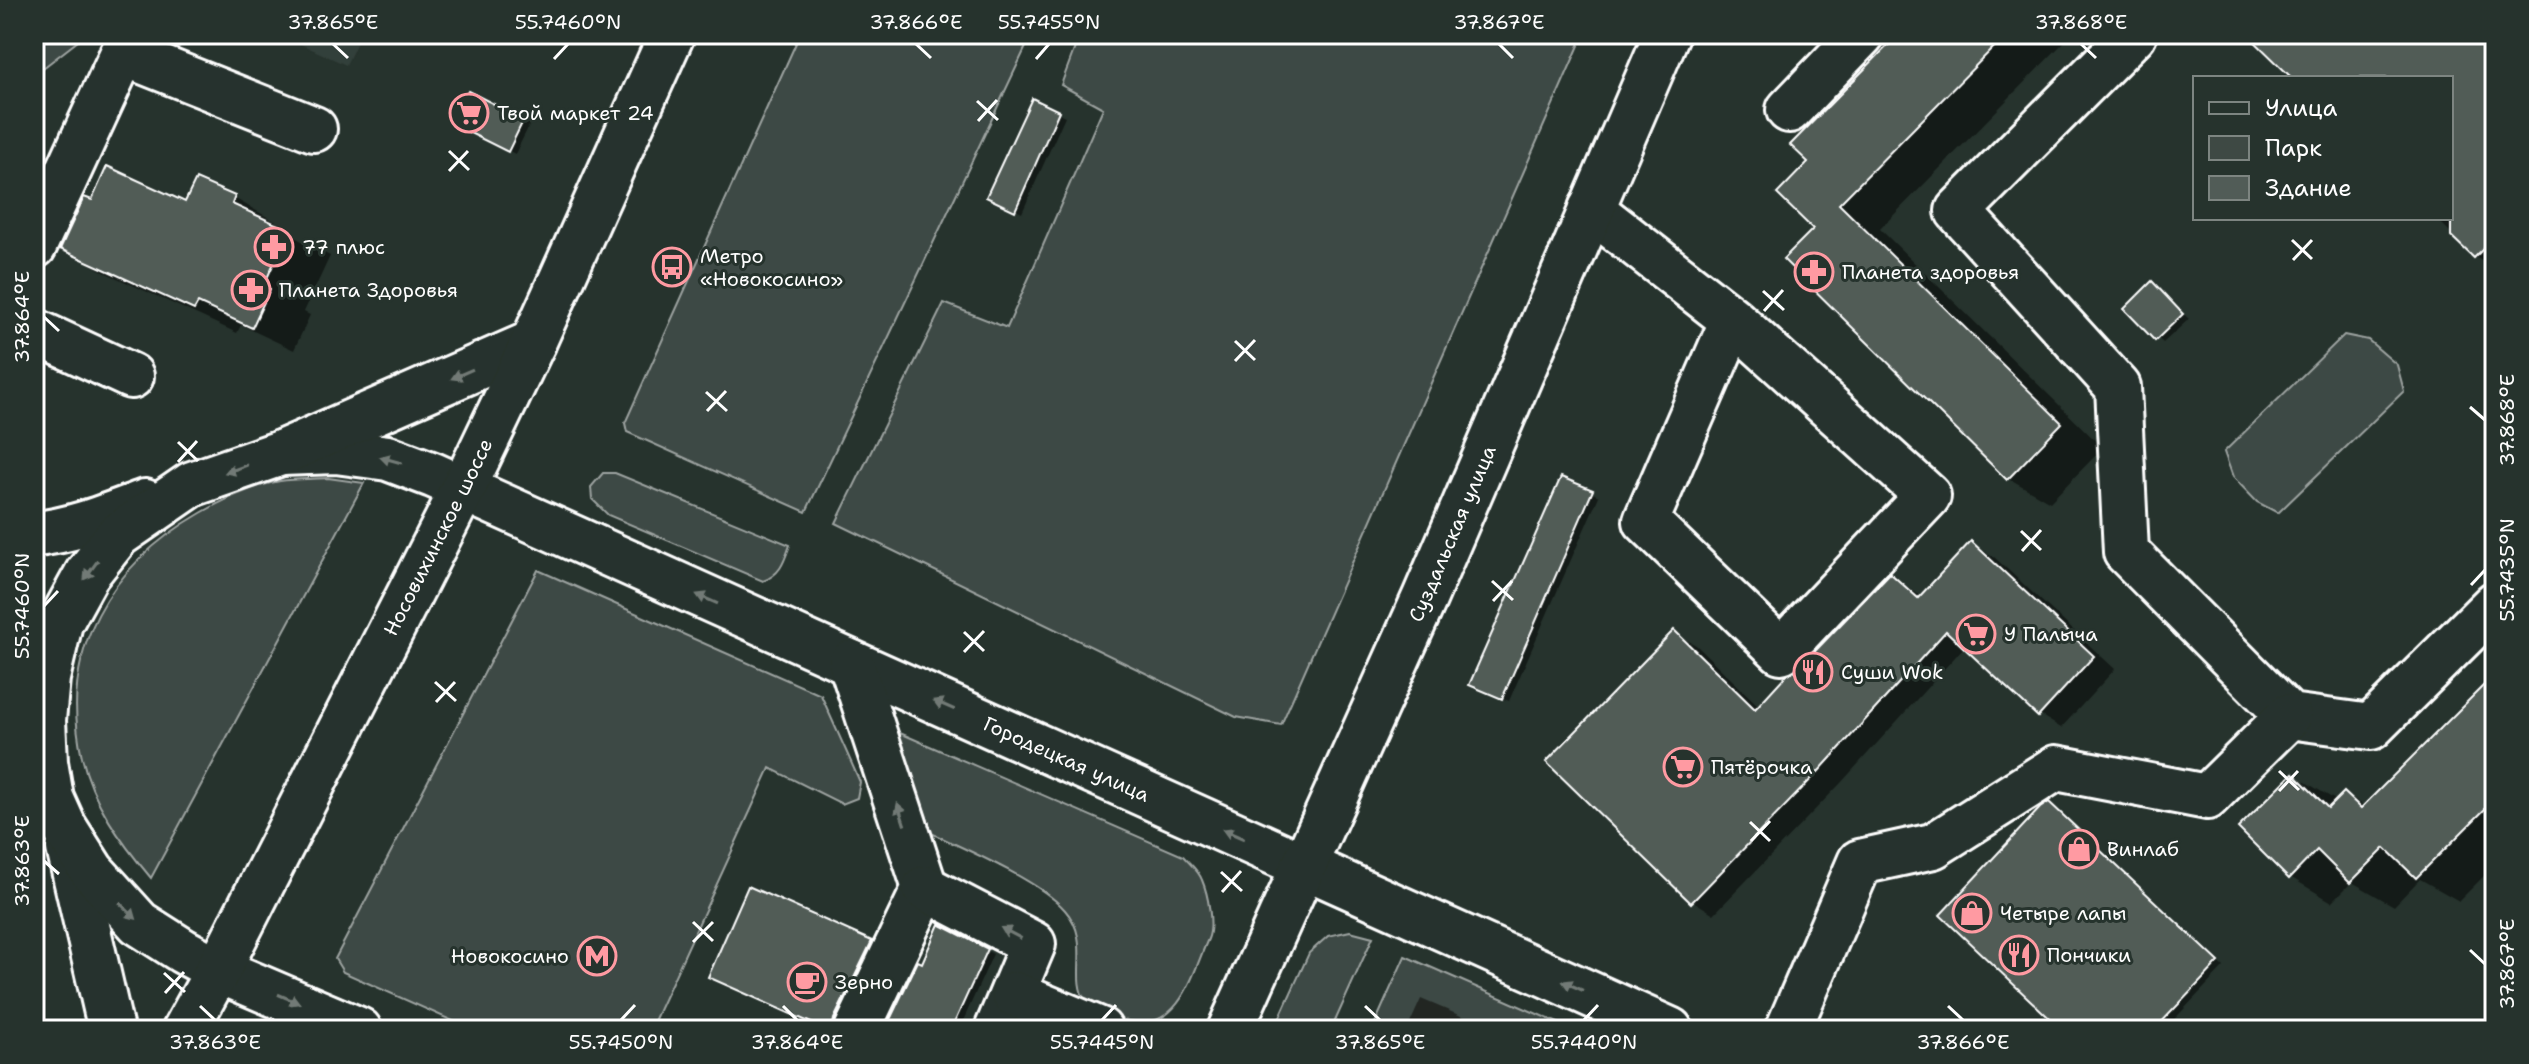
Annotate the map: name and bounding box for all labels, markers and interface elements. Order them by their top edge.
text: 37.865°E [288,9,378,35]
text: 55.7460°N [515,9,621,35]
text: 37.866°E [870,9,962,35]
text: 55.7455°N [998,9,1100,35]
text: 37.867°E [1453,9,1545,35]
text: 37.868°E [2035,9,2127,35]
legend [2193,76,2453,220]
supermarket icon: Твой маркет 24 [448,92,490,134]
text: Улица [2265,92,2338,124]
place label: Твой маркет 24 [497,100,654,126]
text: Парк [2265,132,2322,164]
text: Здание [2265,172,2352,204]
pharmacy icon: 77 плюс [253,226,295,268]
place label: 77 плюс [302,234,385,260]
place label: Метро «Новокосино» [700,243,843,292]
bus stop icon: Метро «Новокосино» [651,246,693,288]
pharmacy icon: Планета здоровья [1793,251,1835,293]
place label: Планета здоровья [1842,259,2019,285]
pharmacy icon: Планета Здоровья [230,269,272,311]
text: 37.864°E [9,271,35,363]
place label: Планета Здоровья [279,277,458,303]
one-way arrow [450,368,473,381]
text: 37.868°E [2494,374,2520,466]
street label: Носовихинское шоссе [377,434,498,640]
street label: Суздальская улица [1403,441,1502,626]
one-way arrow [378,453,402,466]
one-way arrow [224,463,248,475]
text: 55.7435°N [2494,518,2520,622]
text: 55.7460°N [9,553,35,659]
one-way arrow [84,560,99,581]
one-way arrow [695,592,719,606]
supermarket icon: У Палыча [1955,613,1997,655]
place label: У Палыча [2004,621,2098,647]
restaurant icon: Суши Wok [1792,651,1834,693]
place label: Суши Wok [1841,659,1943,685]
one-way arrow [933,698,956,712]
street label: Городецкая улица [979,711,1154,808]
supermarket icon: Пятёрочка [1662,746,1704,788]
place label: Пятёрочка [1711,754,1813,780]
one-way arrow [894,802,906,826]
text: 37.863°E [9,815,35,907]
one-way arrow [1221,827,1245,841]
shop icon: Винлаб [2058,828,2100,870]
place label: Винлаб [2107,836,2179,862]
shop icon: Четыре лапы [1951,892,1993,934]
place label: Четыре лапы [2000,900,2126,926]
one-way arrow [118,901,137,920]
text: 37.867°E [2494,918,2520,1010]
one-way arrow [1000,926,1023,939]
restaurant icon: Пончики [1998,934,2040,976]
metro station icon: Новокосино [576,935,618,977]
place label: Пончики [2047,942,2131,968]
place label: Новокосино [451,943,569,969]
cafe icon: Зерно [786,961,828,1003]
place label: Зерно [835,969,893,995]
one-way arrow [1561,980,1585,993]
one-way arrow [277,992,301,1005]
text: 37.863°E [169,1029,261,1055]
text: 55.7450°N [569,1029,673,1055]
text: 37.864°E [751,1029,843,1055]
text: 55.7445°N [1050,1029,1154,1055]
text: 37.865°E [1335,1029,1425,1055]
text: 55.7440°N [1531,1029,1637,1055]
text: 37.866°E [1917,1029,2009,1055]

